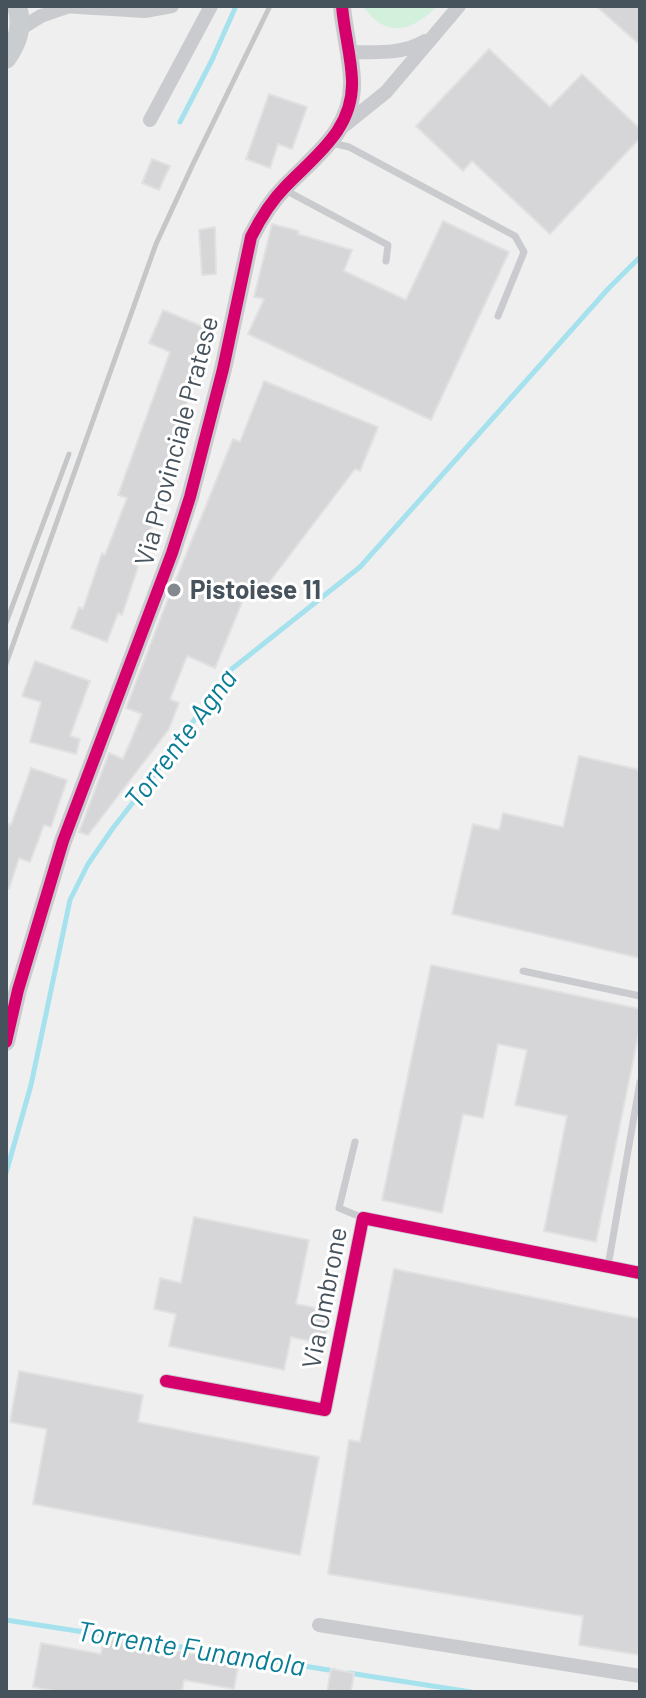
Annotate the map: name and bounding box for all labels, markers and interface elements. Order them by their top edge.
street label: Via Provinciale Pratese [129,313,225,569]
place label: Pistoiese 11 [190,574,321,606]
marker: Pistoiese 11 [165,581,183,599]
water label: Torrente Agna [118,662,244,816]
street label: Via Ombrone [296,1225,354,1371]
water label: Torrente Funandola [75,1614,307,1684]

